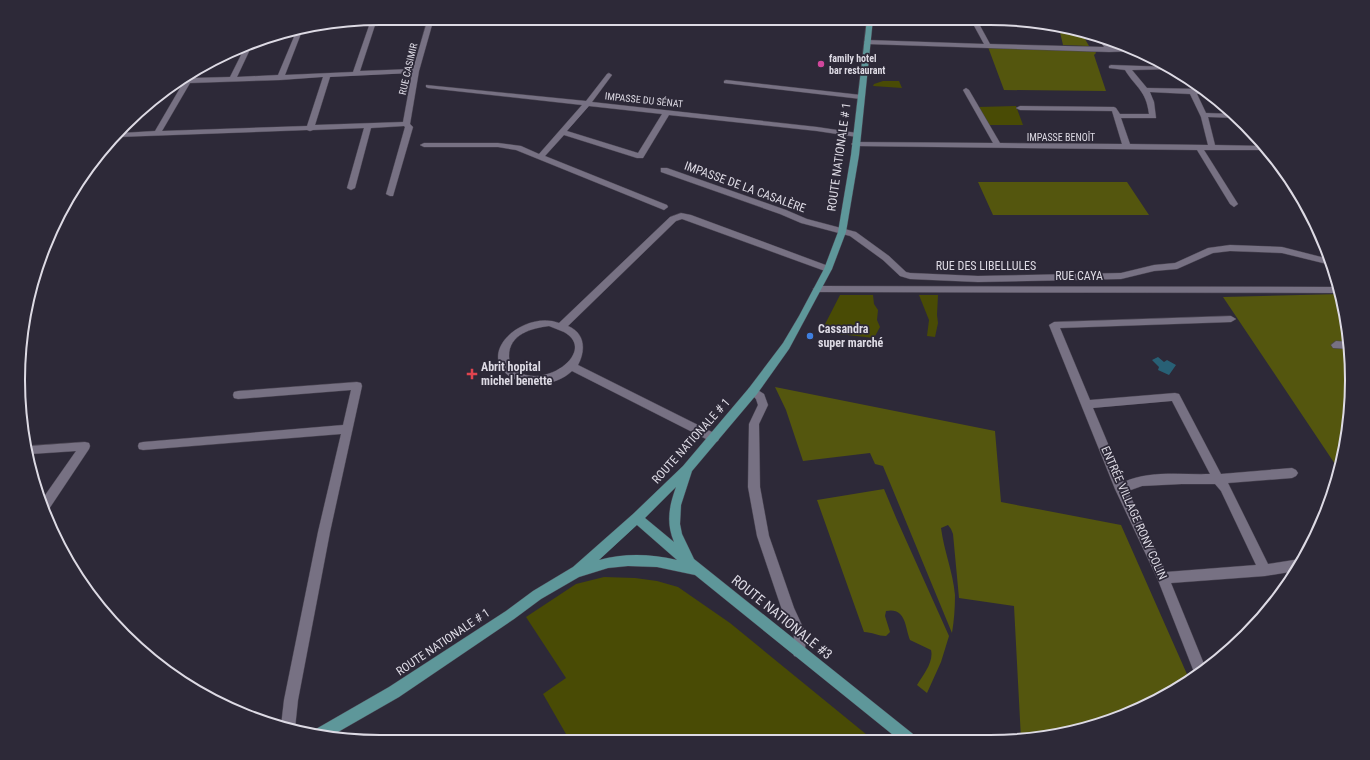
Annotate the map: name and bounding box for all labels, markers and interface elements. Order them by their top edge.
street label: RUE CASIMIR [397,41,419,96]
place label: family hotel bar restaurant [829,53,885,76]
marker: family hotel bar restaurant [816,59,826,69]
street label: IMPASSE DU SÉNAT [604,89,684,110]
street label: ROUTE NATIONALE # 1 [824,102,854,212]
street label: IMPASSE BENOÎT [1027,131,1095,143]
street label: IMPASSE DE LA CASALÈRE [683,158,808,215]
street label: RUE DES LIBELLULES [936,259,1036,273]
street label: RUE CAYA [1055,269,1103,283]
place label: Cassandra super marché [818,322,884,350]
marker: Cassandra super marché [805,331,815,341]
place label: Abrit hopital michel benette [481,360,553,388]
marker: Abrit hopital michel benette [466,368,478,380]
street label: ROUTE NATIONALE # 1 [649,396,733,486]
street label: ENTRÉE VILLAGE RONY COLIN [1098,444,1171,582]
street label: ROUTE NATIONALE #3 [729,572,835,662]
street label: ROUTE NATIONALE # 1 [394,606,492,678]

